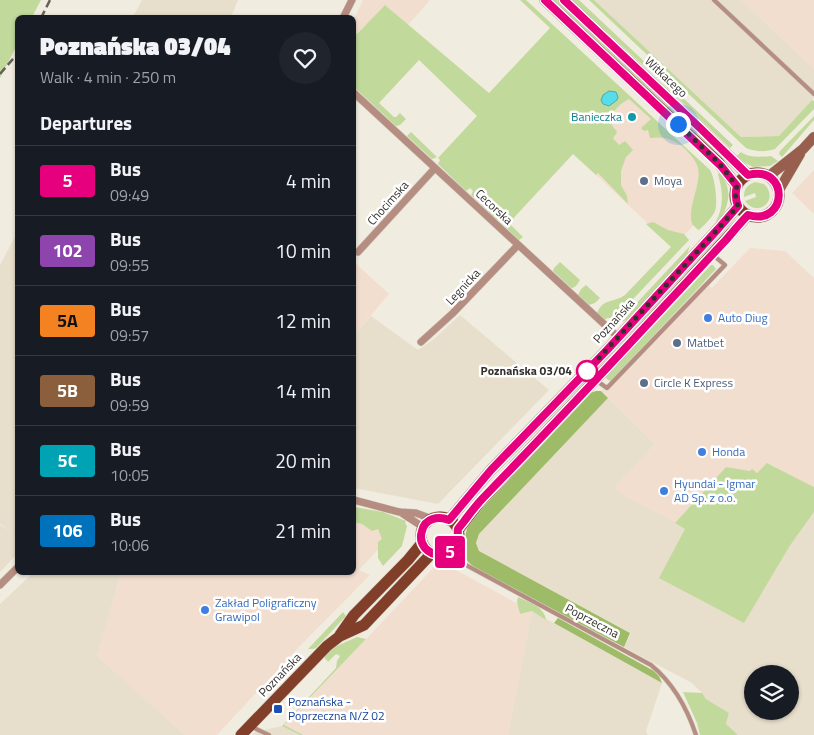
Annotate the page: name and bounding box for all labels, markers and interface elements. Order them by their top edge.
text: Poznańska 03/04 [40,28,230,64]
button: heart [279,32,331,84]
street label: Witkacego [641,52,692,102]
text: Walk · 4 min · 250 m [40,65,176,89]
place label: Banieczka [571,107,622,126]
text: Departures [40,108,132,137]
marker: Banieczka [626,111,638,123]
your location [666,112,691,137]
text: Bus [110,154,141,183]
text: 4 min [286,166,331,195]
text: 5 [62,167,73,194]
place label: Moya [654,171,682,190]
marker: Moya [638,175,650,187]
street label: Chocimska [362,176,413,229]
text: 09:49 [110,183,149,207]
street label: Cecorska [471,184,517,229]
text: Bus [110,224,141,253]
text: 10 min [275,236,331,265]
text: 102 [52,237,83,264]
text: 09:55 [110,253,149,277]
street label: Legnicka [441,264,485,309]
text: Bus [110,294,141,323]
street label: Poznańska [588,294,639,347]
text: 12 min [275,306,331,335]
text: 5A [57,307,78,334]
place label: Auto Diug [718,308,768,327]
marker: Auto Diug [702,312,714,324]
text: 09:57 [110,323,149,347]
place label: Matbet [687,333,725,352]
marker: Matbet [671,337,683,349]
marker: Poznańska 03/04 [576,360,598,382]
place label: Poznańska 03/04 [481,361,572,380]
text: Bus [110,364,141,393]
place label: Circle K Express [654,373,733,392]
text: 14 min [275,376,331,405]
text: 5B [57,377,78,404]
marker: Circle K Express [638,377,650,389]
text: 09:59 [110,393,149,417]
text: Bus [110,434,141,463]
place label: Honda [712,442,745,461]
text: 20 min [275,446,331,475]
marker: Honda [696,446,708,458]
text: 5C [58,447,77,474]
text: 10:05 [110,463,149,487]
place label: Hyundai - Igmar AD Sp. z o.o. [674,474,755,507]
marker: Hyundai - Igmar AD Sp. z o.o. [658,485,670,497]
text: Bus [110,504,141,533]
text: 21 min [275,516,331,545]
text: 106 [52,517,83,544]
text: 10:06 [110,533,149,557]
line badge: 5 [434,536,466,568]
text: 5 [445,538,455,565]
place label: Zakład Poligraficzny Grawipol [215,593,317,626]
street label: Poprzeczna [562,598,623,643]
marker: Zakład Poligraficzny Grawipol [199,604,211,616]
street label: Poznańska [254,648,306,701]
map controls [744,665,799,720]
button: layers [744,665,799,720]
place label: Poznańska - Poprzeczna N/Ż 02 [288,692,385,725]
marker: Poznańska - Poprzeczna N/Ż 02 [272,703,284,715]

